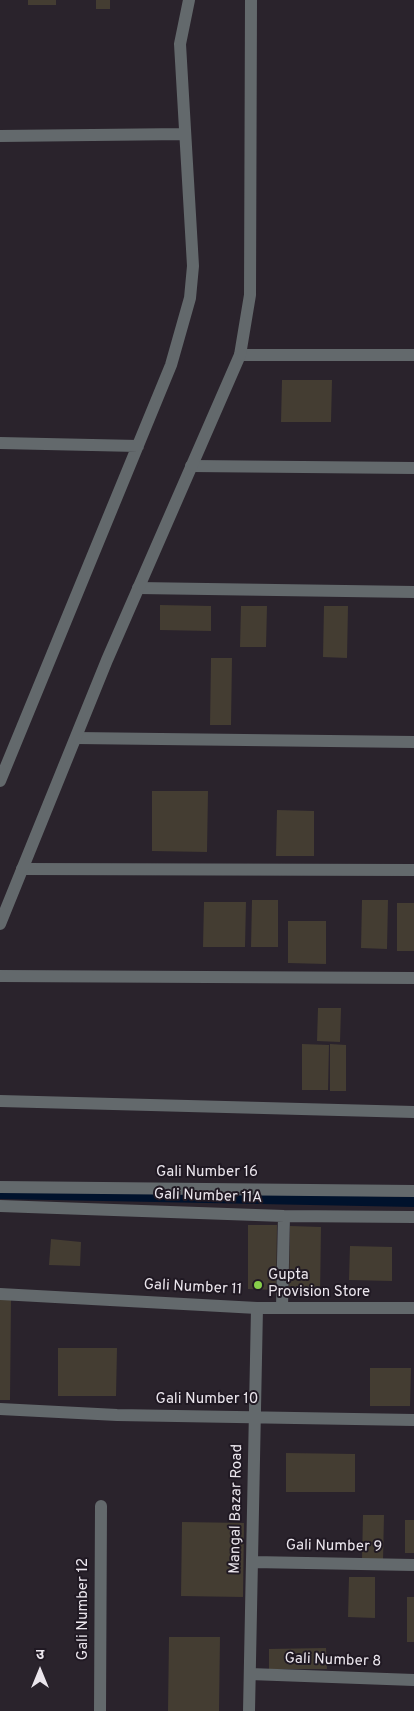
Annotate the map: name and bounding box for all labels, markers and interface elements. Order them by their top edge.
street label: Gali Number 16 [156,1164,258,1182]
street label: Gali Number 11A [153,1186,263,1208]
place label: Gupta Provision Store [268,1267,370,1302]
street label: Gali Number 11 [143,1276,243,1300]
marker: Gupta Provision Store [252,1279,264,1291]
street label: Gali Number 10 [156,1391,258,1409]
street label: Mangal Bazar Road [227,1444,247,1574]
street label: Gali Number 9 [286,1537,382,1557]
street label: Gali Number 12 [75,1558,93,1660]
north arrow [15,1646,65,1696]
text: उ [36,1647,44,1664]
street label: Gali Number 8 [284,1650,382,1672]

